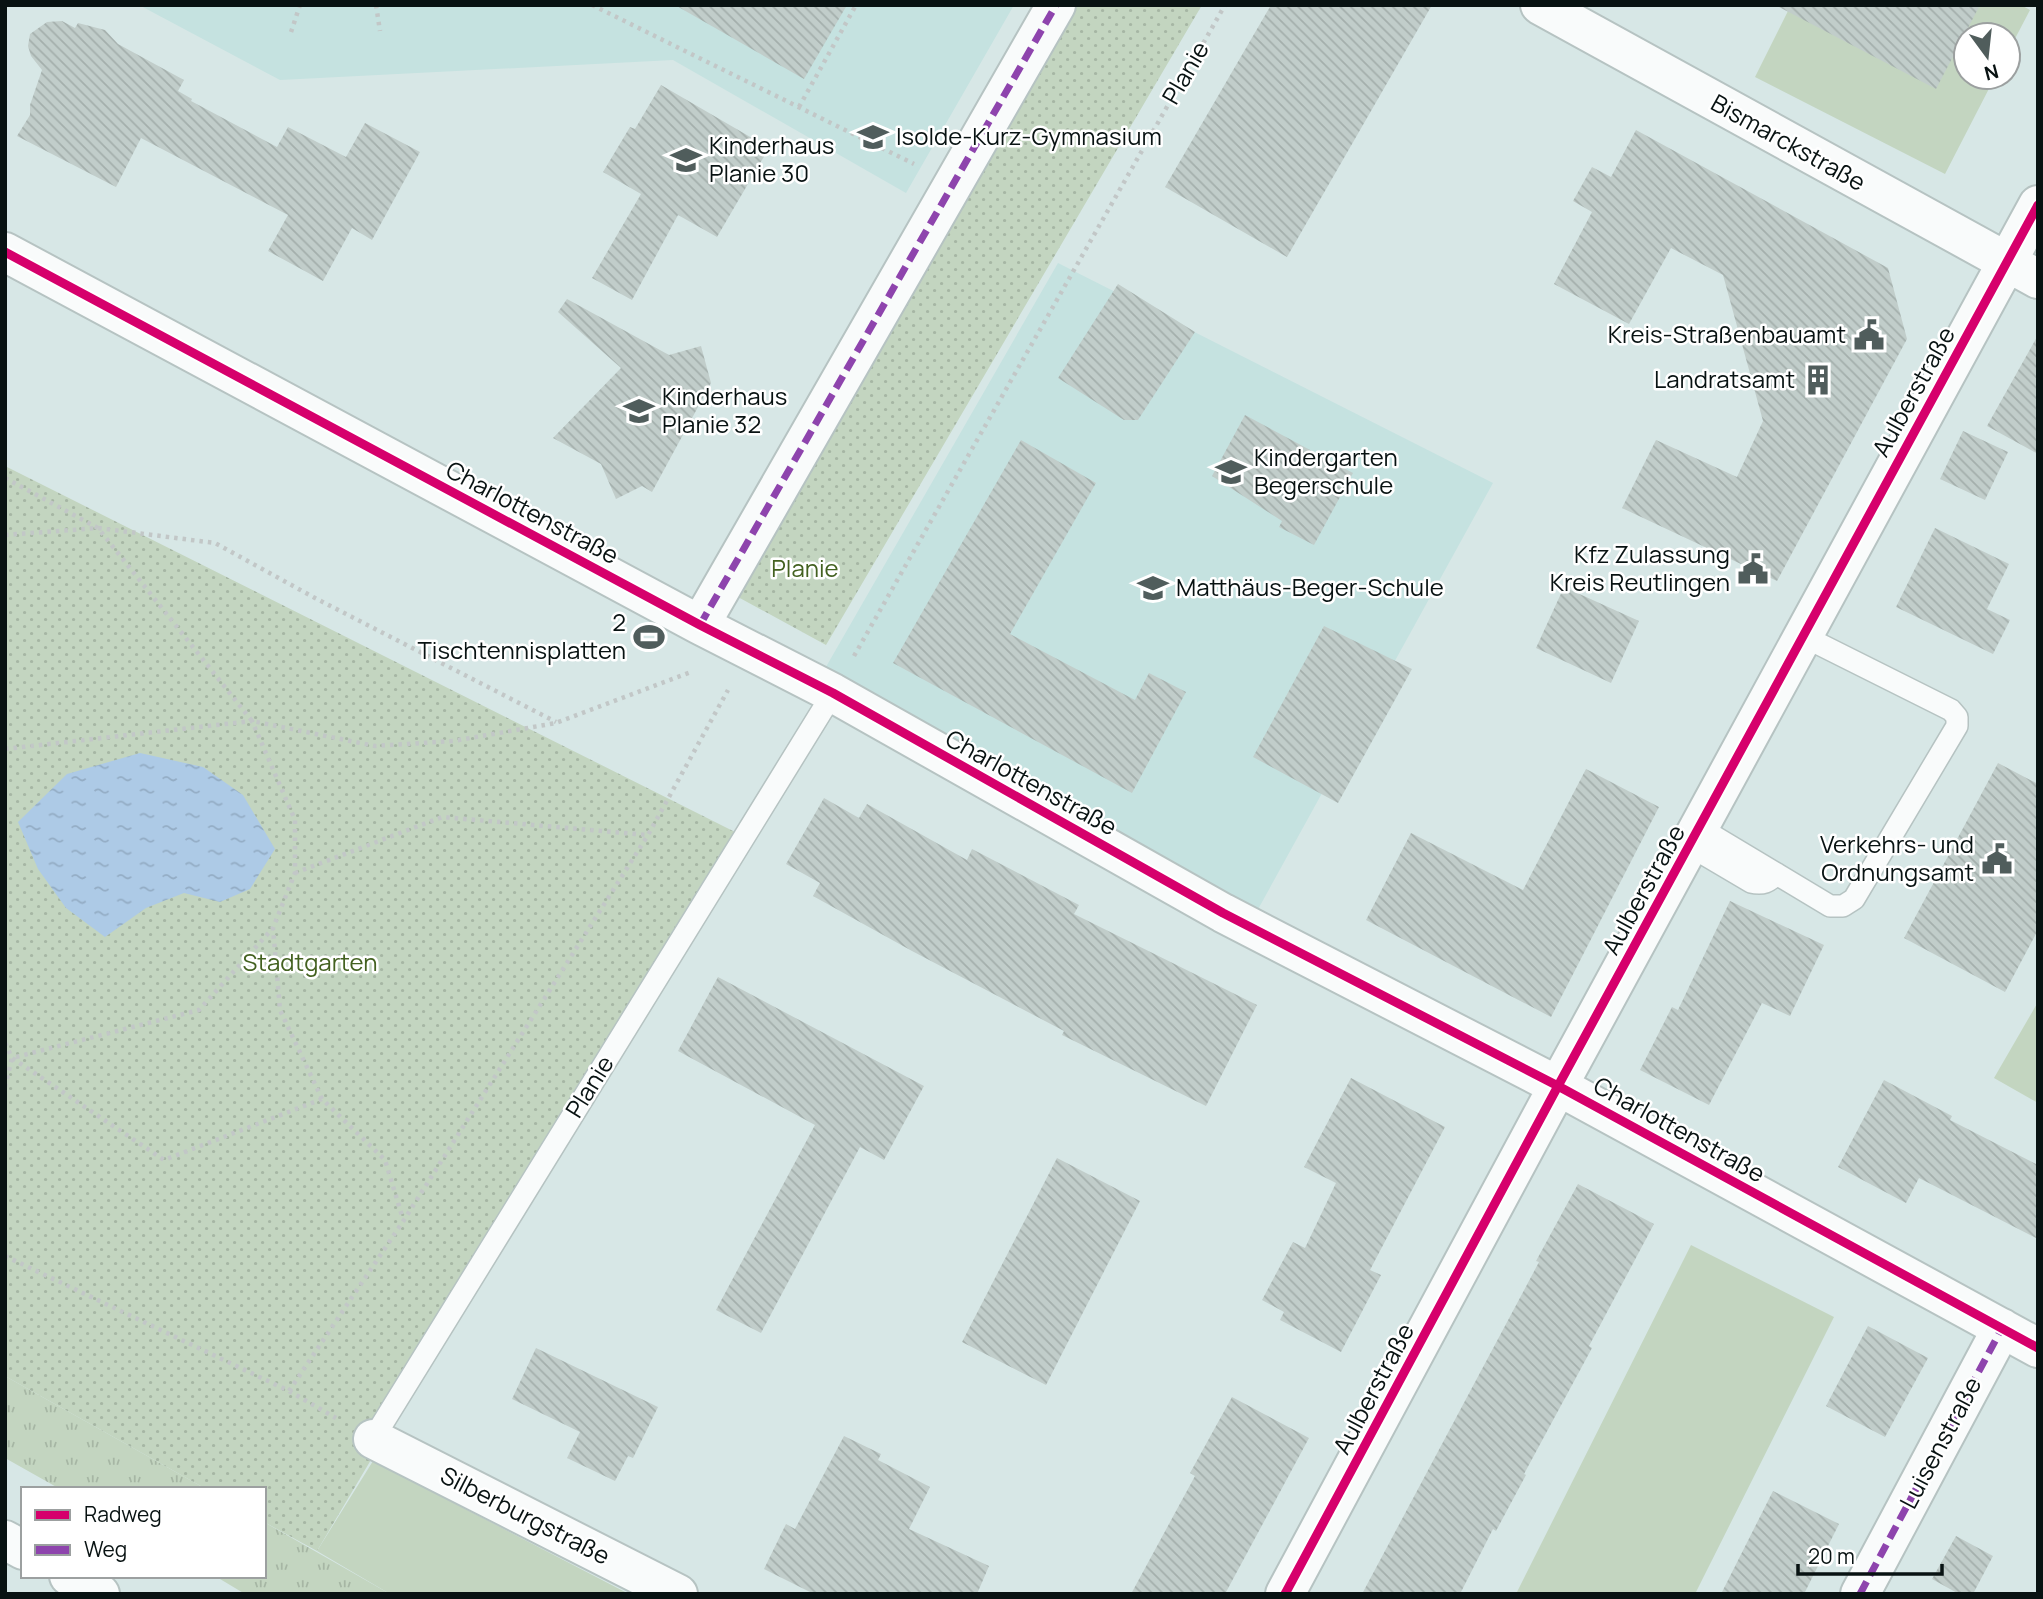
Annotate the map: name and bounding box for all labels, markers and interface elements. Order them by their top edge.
north arrow [1952,21,2022,91]
street label: Planie [1154,35,1216,110]
text: N [1981,58,2001,87]
street label: Bismarckstraße [1705,86,1872,198]
place label: Isolde-Kurz-Gymnasium [896,119,1162,152]
school or university icon: Isolde-Kurz-Gymnasium [856,120,890,154]
place label: Kinderhaus Planie 30 [709,128,834,189]
school or university icon: Kinderhaus Planie 30 [669,143,703,177]
place label: Kreis-Straßenbauamt [1608,317,1846,350]
public building icon: Kreis-Straßenbauamt [1852,318,1886,352]
street label: Aulberstraße [1863,320,1962,462]
place label: Landratsamt [1654,362,1795,395]
building icon: Landratsamt [1801,363,1835,397]
place label: Kinderhaus Planie 32 [662,379,787,440]
school or university icon: Kinderhaus Planie 32 [622,394,656,428]
place label: Kindergarten Begerschule [1254,440,1398,501]
street label: Charlottenstraße [441,452,625,571]
school or university icon: Kindergarten Begerschule [1214,455,1248,489]
place label: Kfz Zulassung Kreis Reutlingen [1550,537,1730,598]
park label: Planie [771,551,839,584]
public building icon: Kfz Zulassung Kreis Reutlingen [1736,552,1770,586]
place label: Matthäus-Beger-Schule [1176,570,1444,603]
school or university icon: Matthäus-Beger-Schule [1136,571,1170,605]
place label: 2 Tischtennisplatten [418,605,626,666]
sports icon: 2 Tischtennisplatten [632,620,666,654]
street label: Charlottenstraße [940,721,1123,842]
street label: Aulberstraße [1593,818,1692,960]
place label: Verkehrs- und Ordnungsamt [1820,827,1974,888]
public building icon: Verkehrs- und Ordnungsamt [1980,842,2014,876]
park label: Stadtgarten [243,945,377,978]
street label: Planie [557,1049,621,1123]
street label: Charlottenstraße [1588,1068,1771,1189]
street label: Aulberstraße [1324,1317,1421,1459]
street label: Luisenstraße [1891,1371,1988,1514]
street label: Silberburgstraße [435,1458,616,1572]
legend [21,1487,266,1578]
text: Radweg [84,1500,162,1528]
scale bar [1798,1532,1941,1576]
text: Weg [84,1535,127,1563]
text: 20 m [1808,1542,1855,1570]

